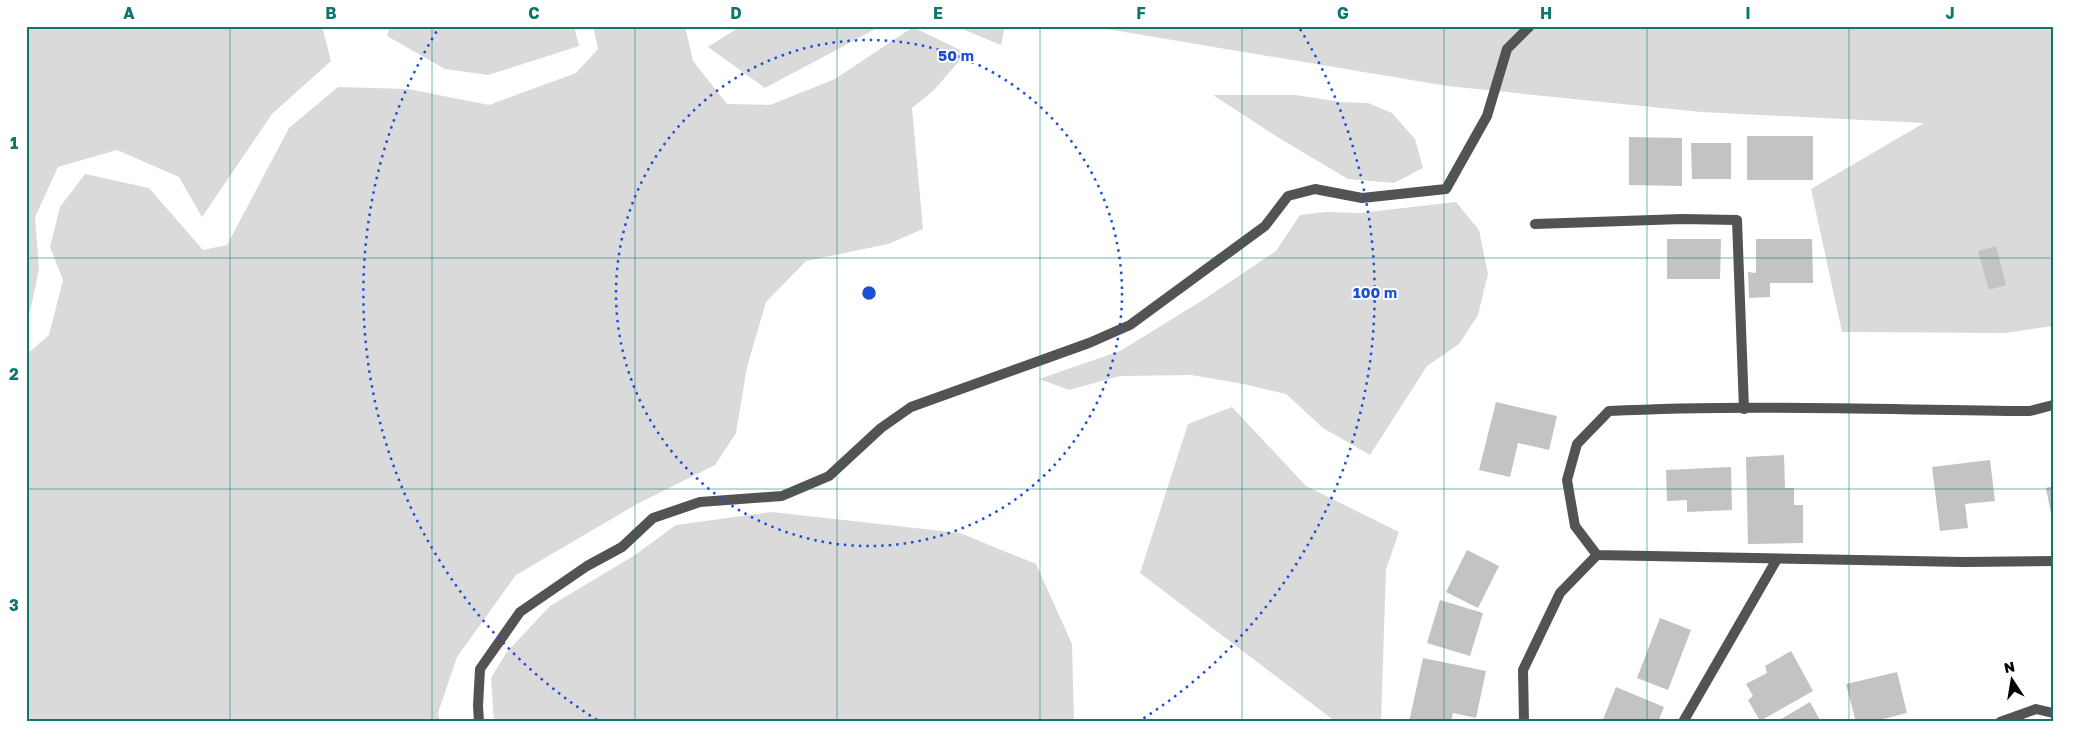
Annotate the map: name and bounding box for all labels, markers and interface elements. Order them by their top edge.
text: A [123,3,135,23]
text: B [325,3,337,23]
text: C [528,3,540,23]
text: D [730,3,742,23]
text: E [933,3,943,23]
text: F [1136,3,1146,23]
text: G [1337,3,1349,23]
text: H [1540,3,1552,23]
text: I [1745,3,1751,23]
text: J [1945,3,1955,23]
text: 50 m [938,46,974,64]
text: 1 [10,133,18,153]
text: 100 m [1353,283,1397,301]
centre of rings [860,284,878,302]
text: 2 [9,364,19,384]
text: 3 [9,595,19,615]
north arrow [1986,656,2036,706]
text: N [2002,657,2016,676]

